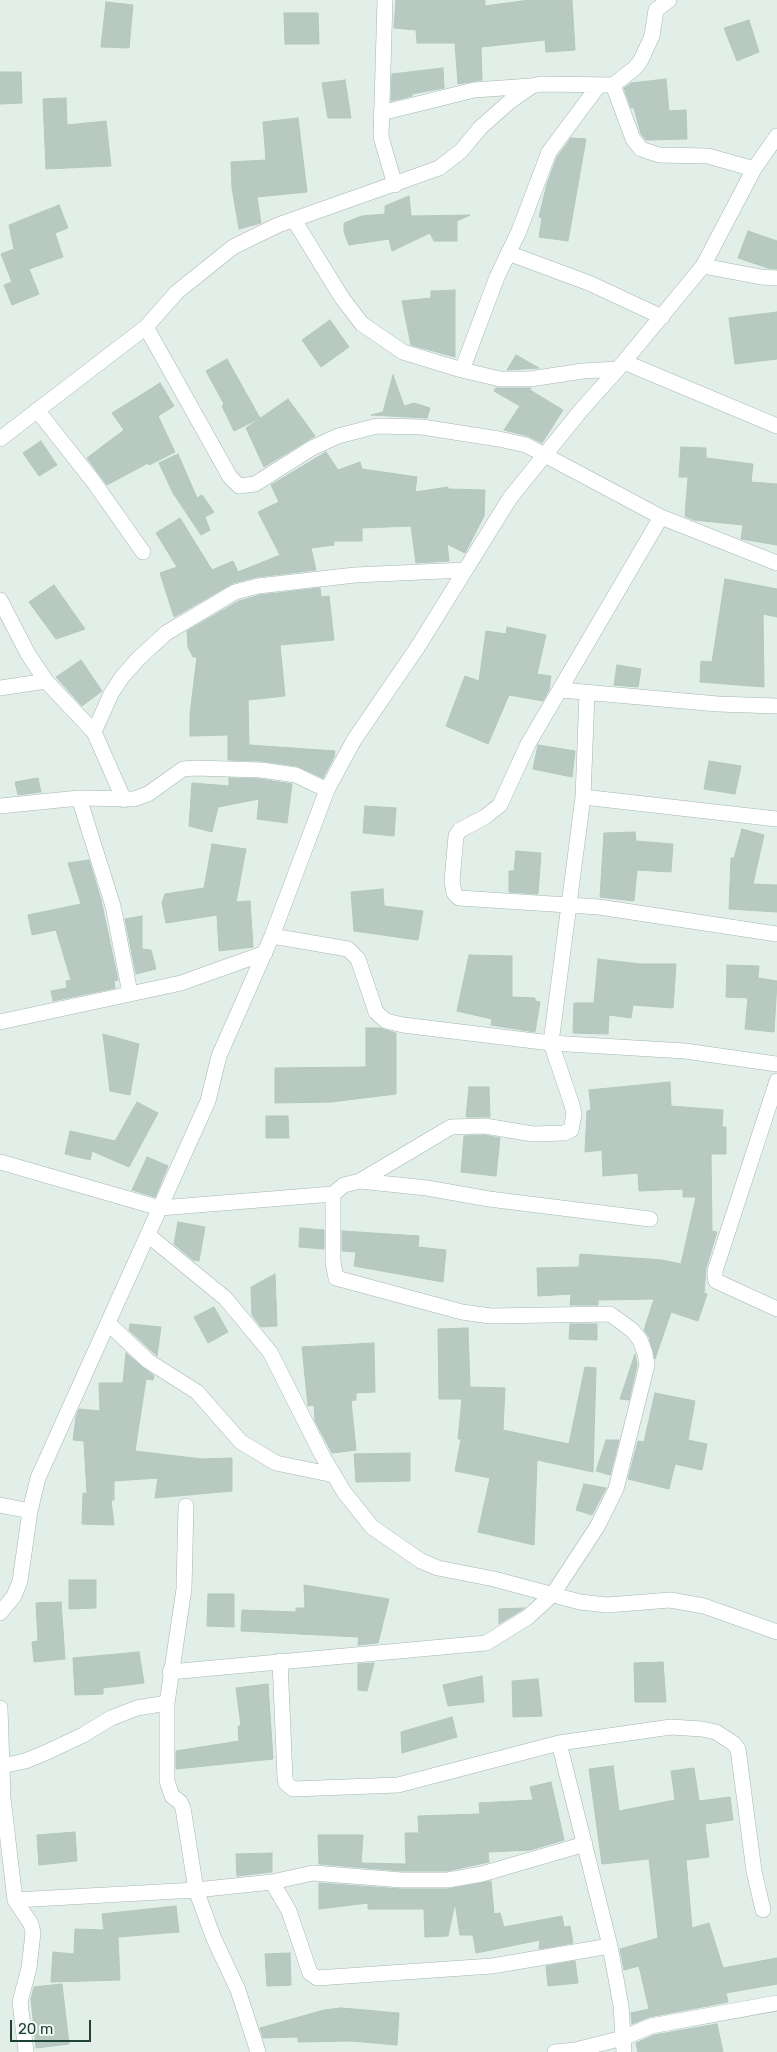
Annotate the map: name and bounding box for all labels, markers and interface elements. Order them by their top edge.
scale bar [12,2010,94,2042]
text: 20 m [18,2020,53,2038]

